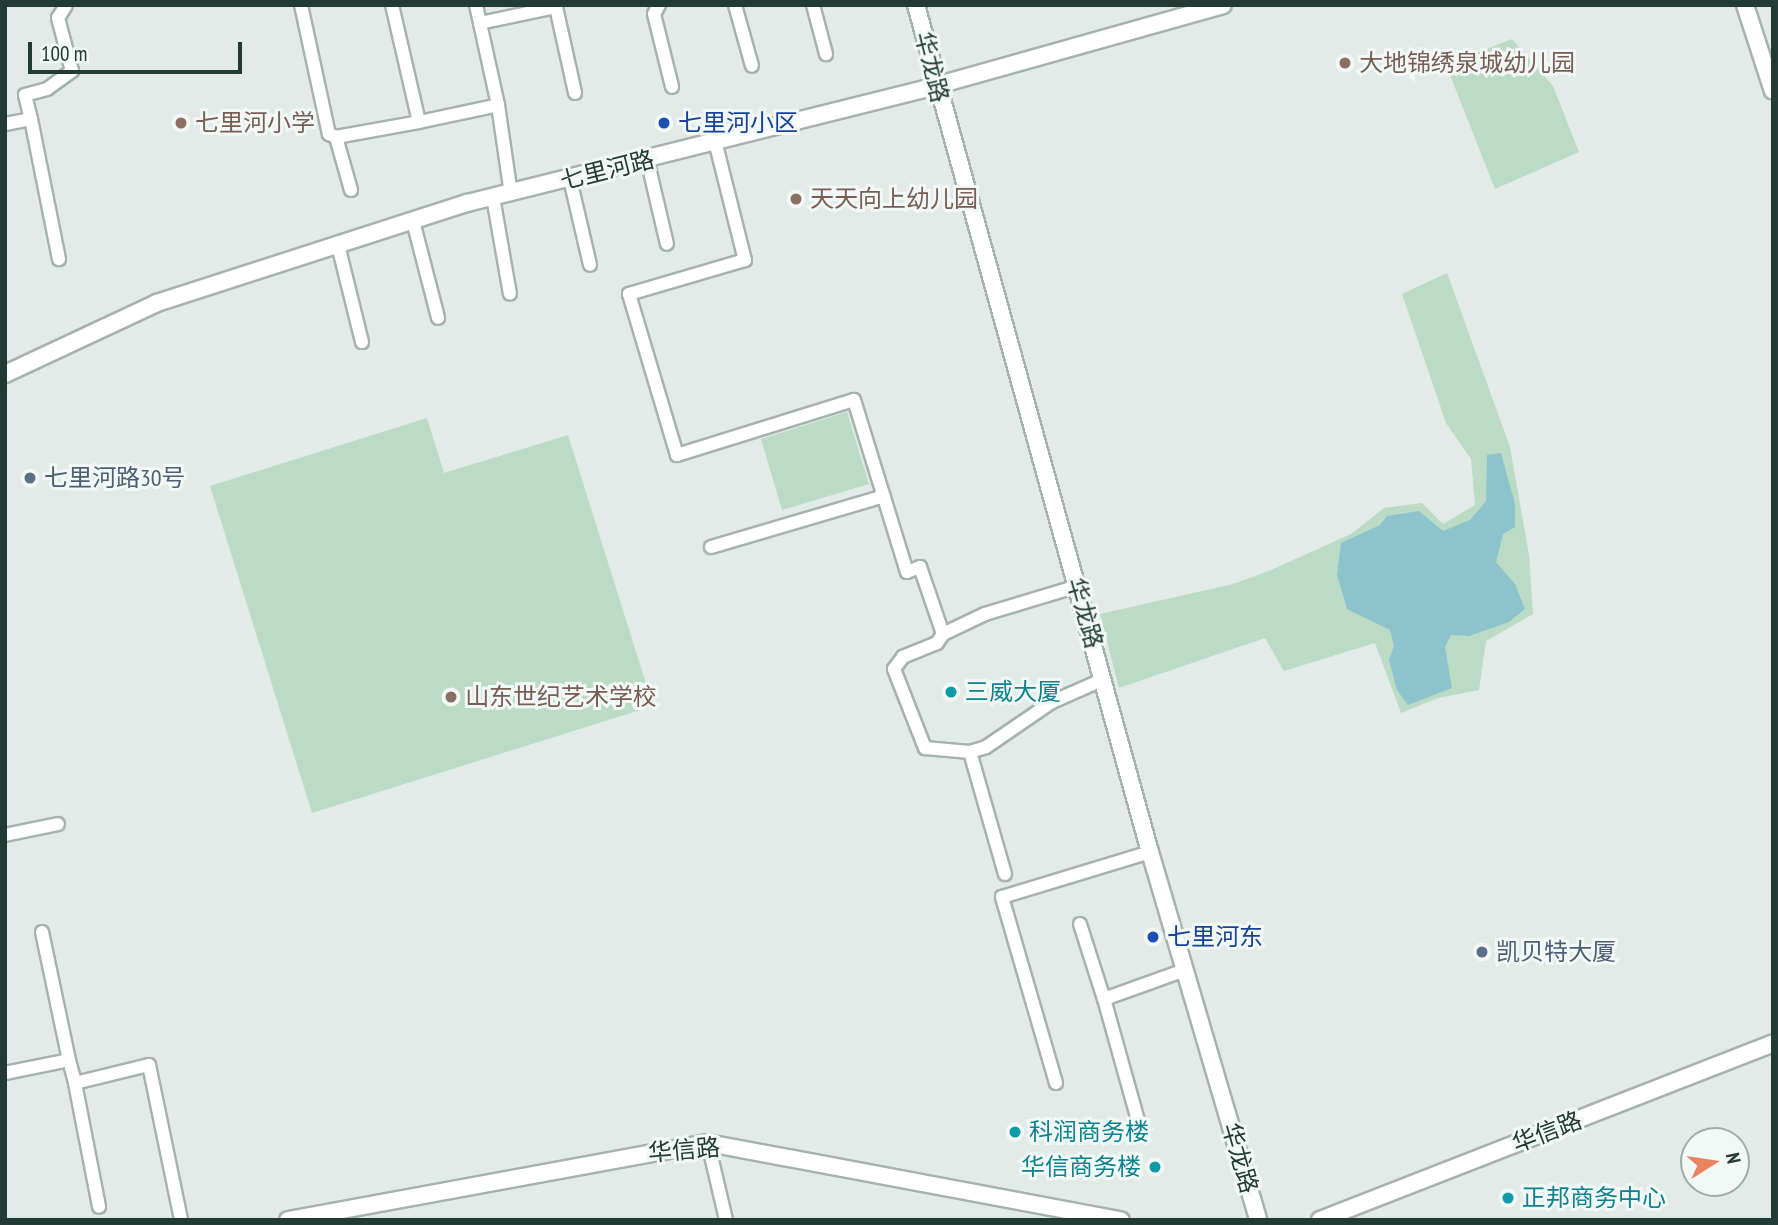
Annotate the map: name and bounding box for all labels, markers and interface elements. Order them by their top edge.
scale bar [32,28,245,72]
street label: 华龙路 [909,29,955,105]
text: 100 m [41,40,87,67]
place label: 大地锦绣泉城幼儿园 [1359,49,1575,77]
marker: 大地锦绣泉城幼儿园 [1337,55,1353,71]
place label: 七里河小学 [195,109,315,137]
place label: 七里河小区 [678,109,798,137]
marker: 七里河小学 [173,115,189,131]
marker: 七里河小区 [656,115,672,131]
street label: 七里河路 [557,144,657,196]
place label: 天天向上幼儿园 [810,185,978,213]
marker: 天天向上幼儿园 [788,191,804,207]
place label: 七里河路30号 [44,464,186,492]
marker: 七里河路30号 [22,470,38,486]
street label: 华龙路 [1061,574,1109,652]
place label: 三威大厦 [965,678,1061,706]
place label: 山东世纪艺术学校 [465,683,657,711]
marker: 三威大厦 [943,684,959,700]
marker: 山东世纪艺术学校 [443,689,459,705]
place label: 七里河东 [1167,923,1263,951]
marker: 七里河东 [1145,929,1161,945]
place label: 凯贝特大厦 [1496,938,1616,966]
marker: 凯贝特大厦 [1474,944,1490,960]
street label: 华信路 [1508,1106,1586,1158]
place label: 科润商务楼 [1029,1118,1149,1146]
street label: 华龙路 [1216,1119,1264,1197]
marker: 科润商务楼 [1007,1124,1023,1140]
north arrow [1680,1127,1750,1197]
street label: 华信路 [647,1133,721,1167]
text: N [1721,1151,1746,1166]
place label: 华信商务楼 [1021,1153,1141,1181]
marker: 华信商务楼 [1147,1159,1163,1175]
place label: 正邦商务中心 [1522,1184,1666,1212]
marker: 正邦商务中心 [1500,1190,1516,1206]

